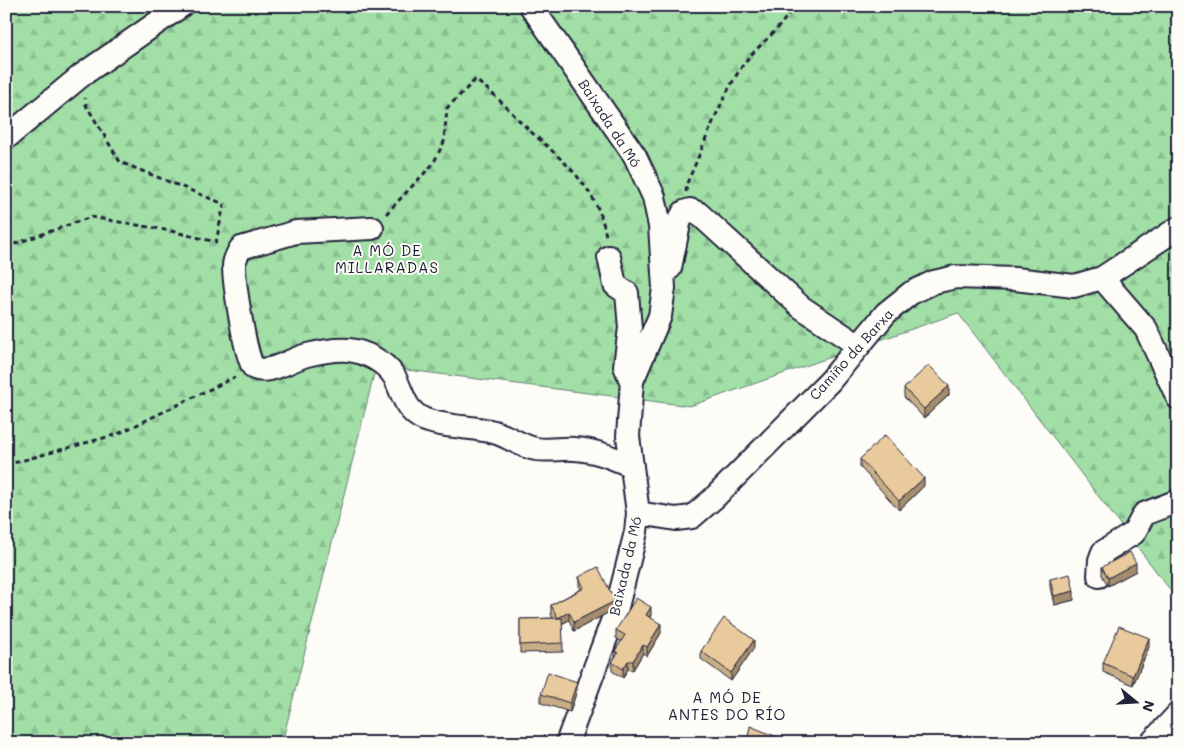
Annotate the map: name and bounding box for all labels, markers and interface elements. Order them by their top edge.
street label: Baixada da Mó [574,75,646,171]
district label: A MÓ DE MILLARADAS [335,240,439,277]
street label: Camiño da Barxa [805,304,897,404]
street label: Baixada da Mó [604,515,646,617]
north arrow [1112,676,1162,726]
district label: A MÓ DE ANTES DO RÍO [668,687,786,724]
text: N [1138,698,1160,714]

